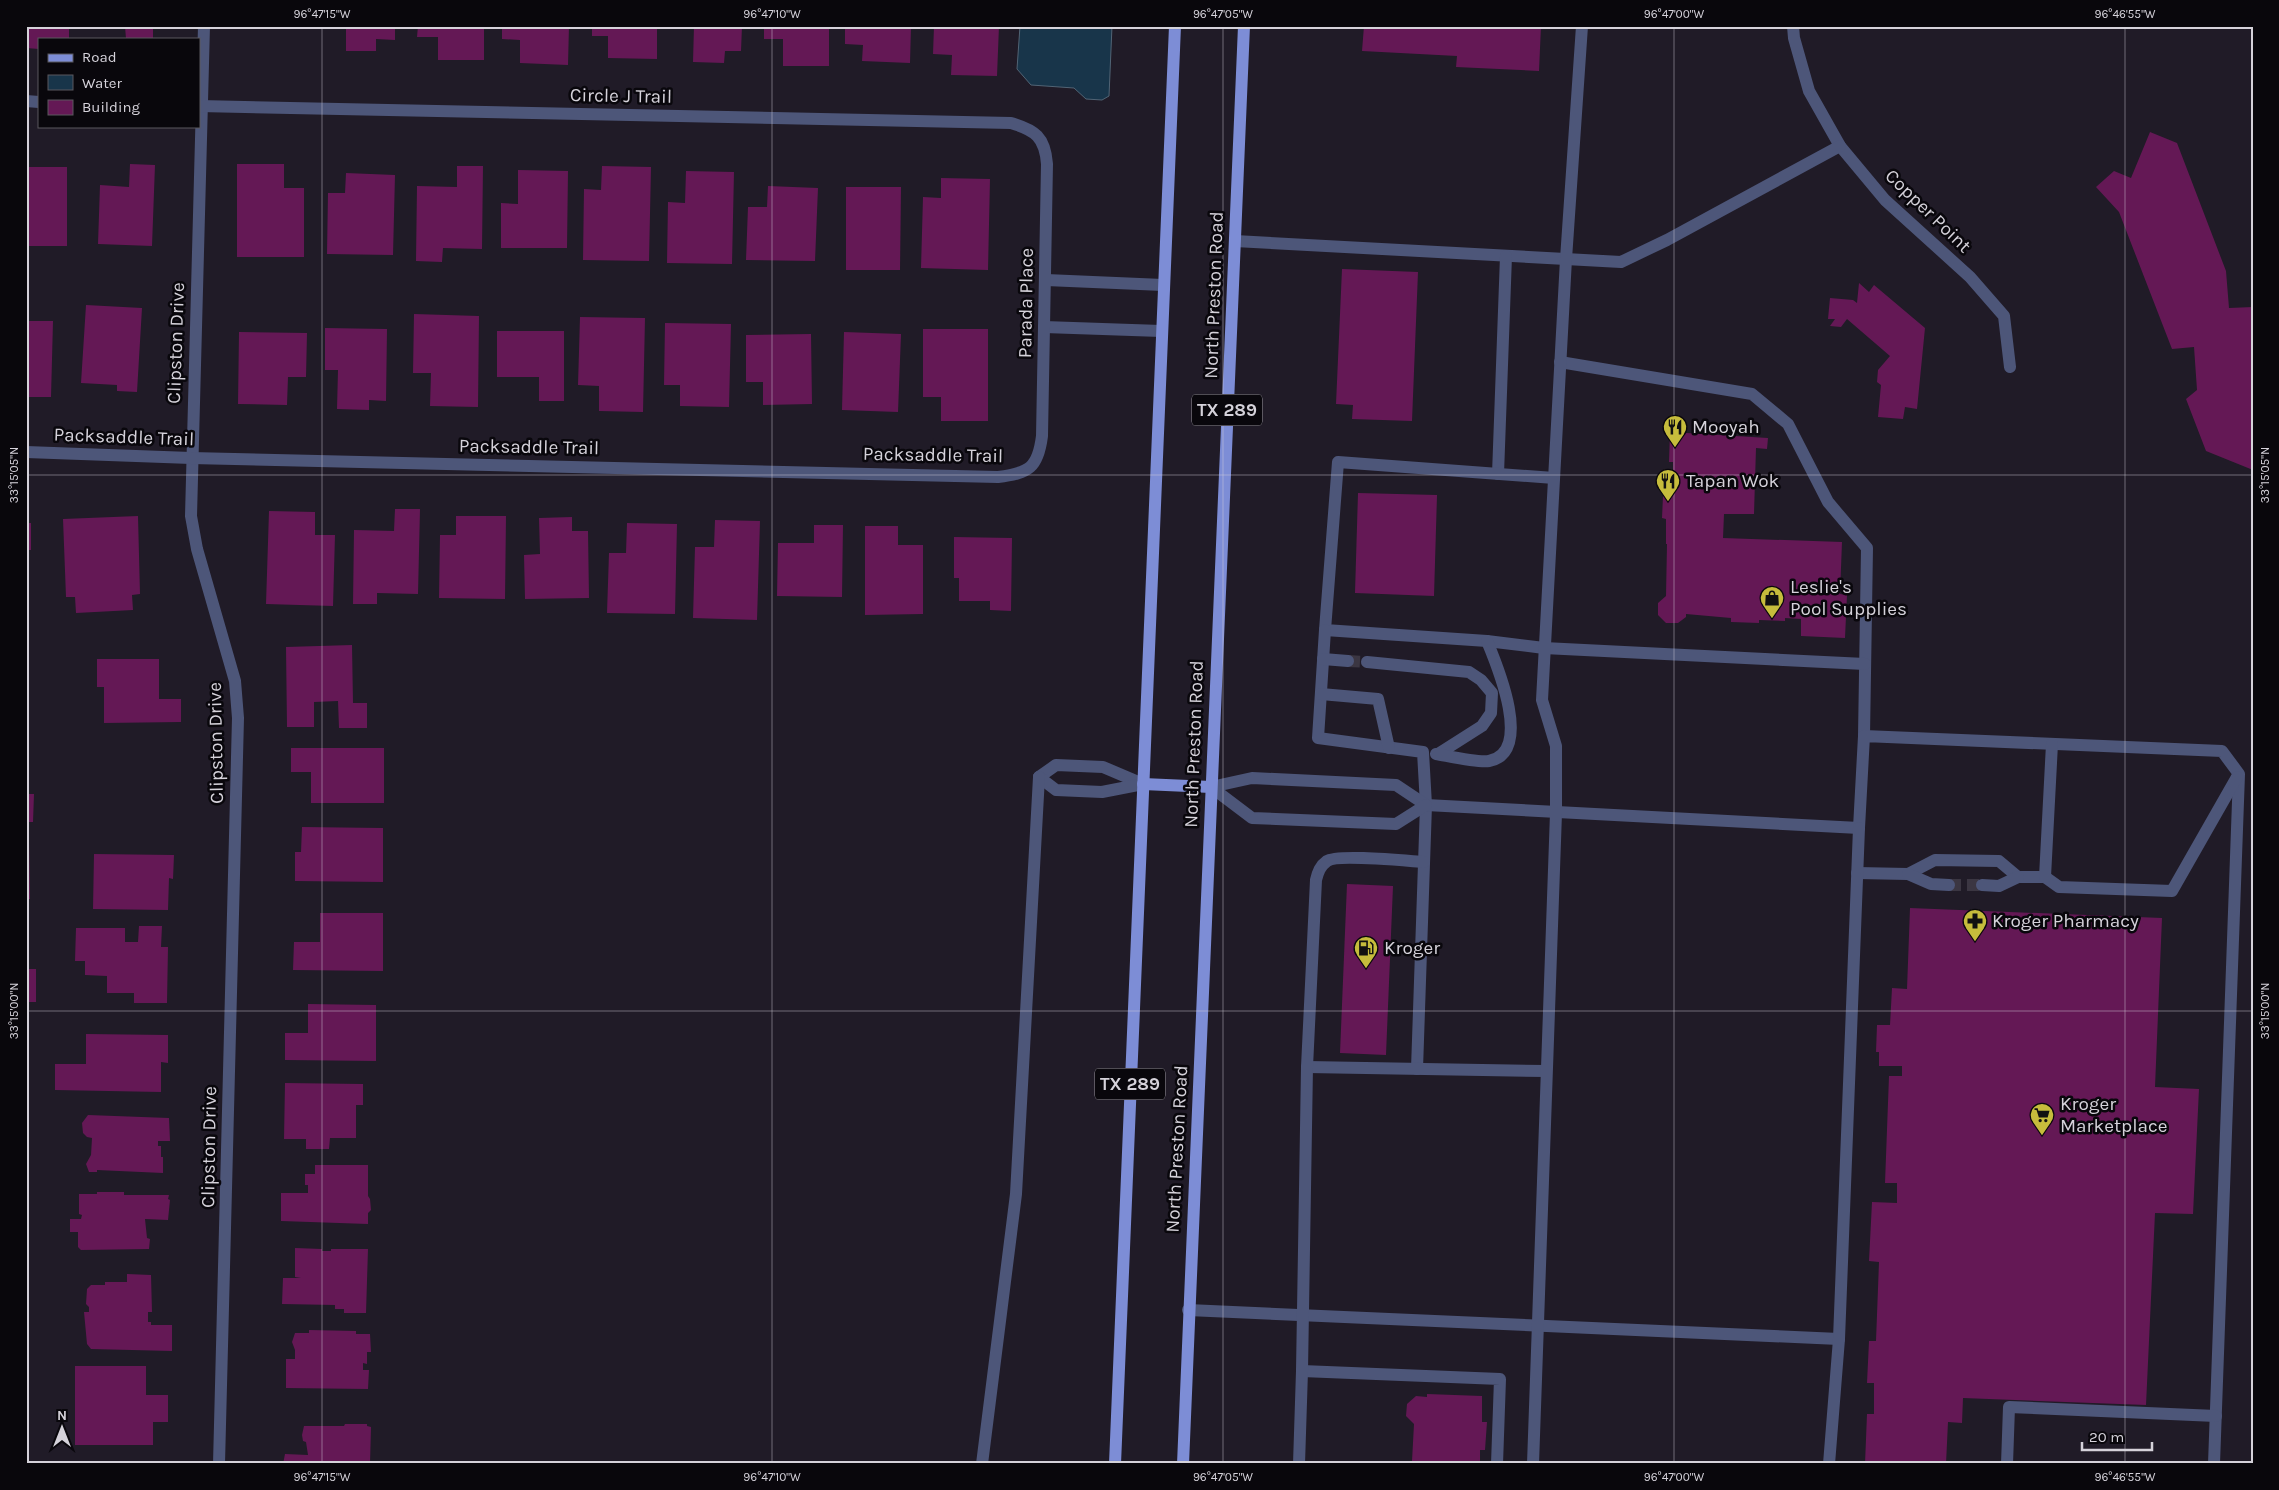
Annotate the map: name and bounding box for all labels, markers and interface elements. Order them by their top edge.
text: 96°47'15"W [293,7,351,21]
text: 96°47'10"W [743,7,801,21]
text: 96°47'05"W [1193,7,1253,21]
text: 96°47'00"W [1644,7,1705,21]
text: 96°46'55"W [2094,7,2156,21]
legend [38,38,200,128]
text: Road [82,48,117,66]
text: Water [82,74,123,92]
street label: Circle J Trail [570,84,672,108]
text: Building [82,98,140,116]
street label: Copper Point [1881,165,1975,257]
street label: North Preston Road [1200,211,1228,379]
street label: Parada Place [1014,248,1038,358]
street label: Clipston Drive [163,282,189,404]
road number: TX 289 [1192,394,1262,426]
restaurant icon: Mooyah [1662,414,1688,448]
place label: Mooyah [1692,416,1760,438]
street label: Packsaddle Trail [53,424,195,450]
street label: Packsaddle Trail [459,435,599,459]
street label: Packsaddle Trail [863,443,1003,467]
text: 33°15'05"N [7,447,21,503]
text: 33°15'05"N [2258,447,2272,503]
restaurant icon: Tapan Wok [1655,468,1681,502]
place label: Tapan Wok [1686,470,1780,492]
place label: Leslie's Pool Supplies [1790,576,1907,620]
shop icon: Leslie's Pool Supplies [1759,585,1785,619]
street label: North Preston Road [1180,660,1208,828]
street label: Clipston Drive [204,682,228,804]
pharmacy icon: Kroger Pharmacy [1962,908,1988,942]
place label: Kroger Pharmacy [1992,910,2139,932]
fuel station icon: Kroger [1353,935,1379,969]
place label: Kroger [1384,937,1440,959]
text: 33°15'00"N [7,983,21,1039]
text: 33°15'00"N [2258,983,2272,1039]
street label: North Preston Road [1162,1065,1192,1233]
road number: TX 289 [1095,1068,1165,1100]
street label: Clipston Drive [197,1086,221,1208]
place label: Kroger Marketplace [2060,1093,2167,1137]
supermarket icon: Kroger Marketplace [2029,1102,2055,1136]
north arrow [38,1402,88,1452]
text: N [57,1407,67,1424]
scale bar [2082,1420,2152,1452]
text: 20 m [2089,1428,2124,1446]
text: 96°47'15"W [293,1470,351,1484]
text: 96°47'10"W [743,1470,801,1484]
text: 96°47'05"W [1193,1470,1253,1484]
text: 96°47'00"W [1644,1470,1705,1484]
text: 96°46'55"W [2094,1470,2156,1484]

